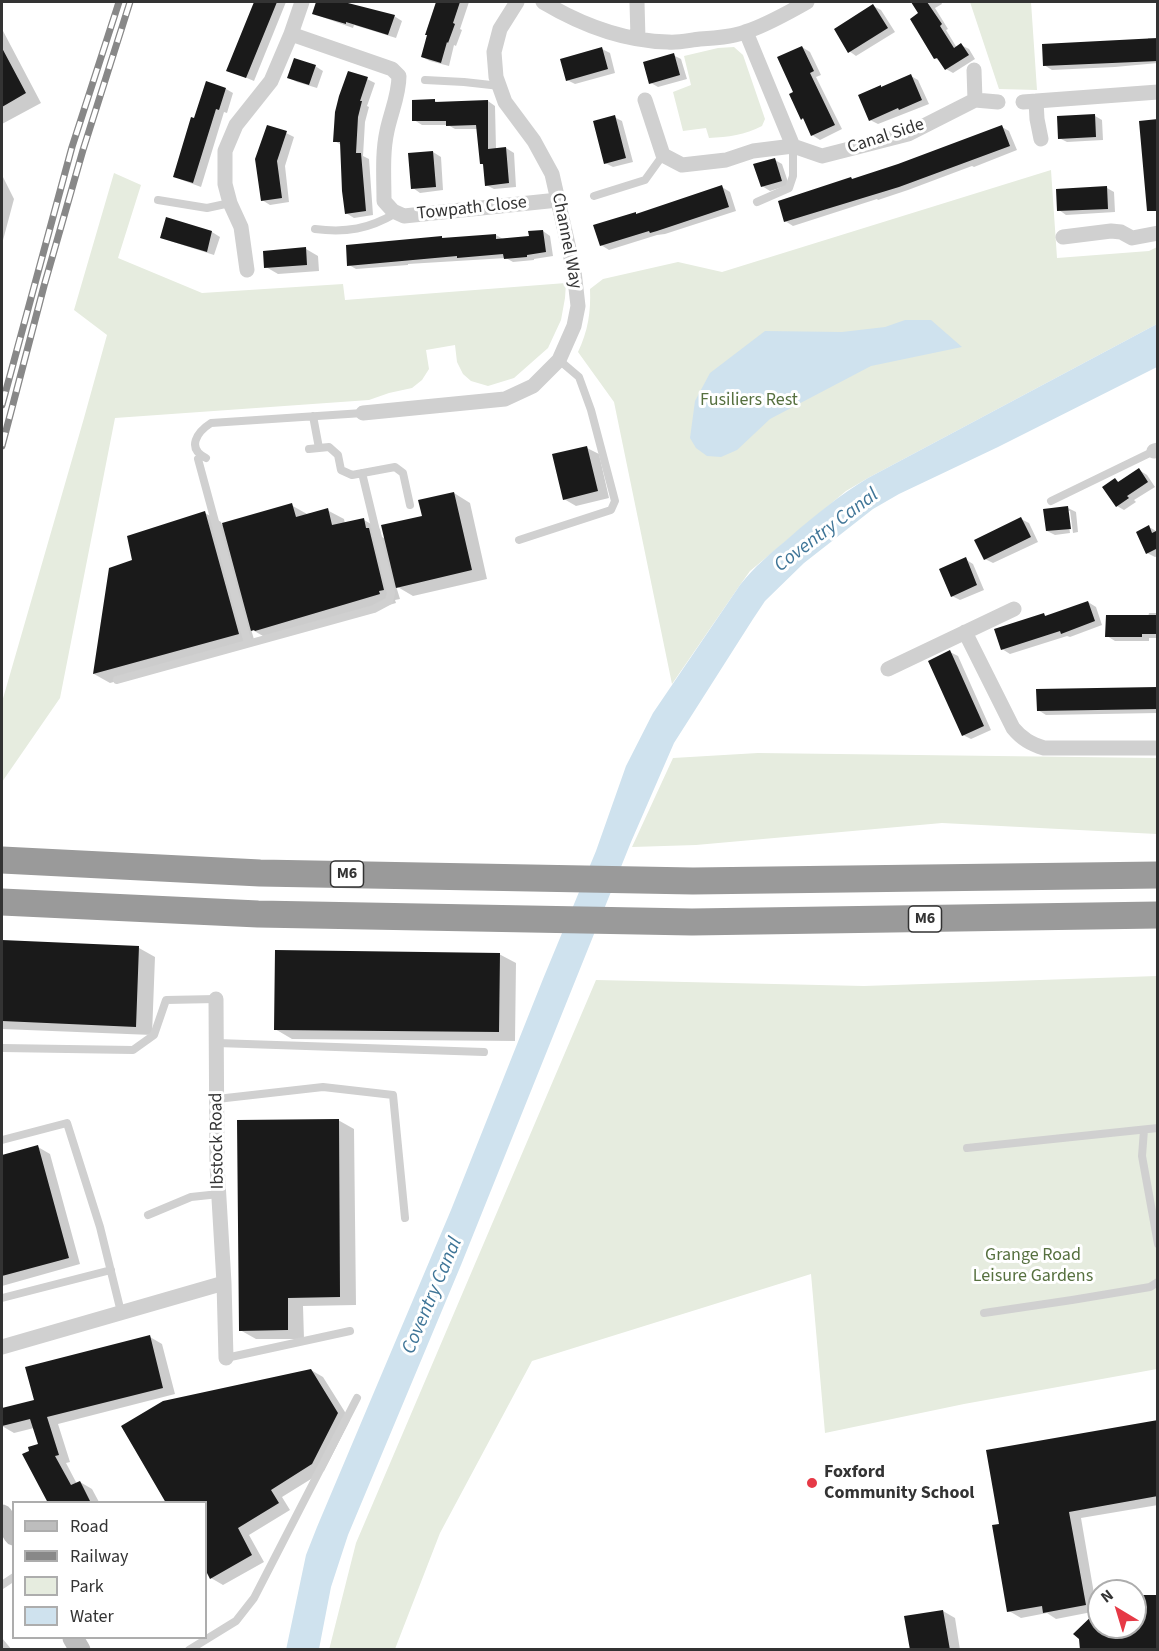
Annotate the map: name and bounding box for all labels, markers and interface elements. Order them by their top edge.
street label: Canal Side [845,114,927,160]
street label: Channel Way [546,191,586,291]
street label: Towpath Close [416,193,528,225]
park label: Fusiliers Rest [700,390,798,412]
water label: Coventry Canal [770,484,884,578]
road number: M6 [330,861,364,887]
road number: M6 [908,906,942,932]
street label: Ibstock Road [206,1092,230,1190]
water label: Coventry Canal [398,1234,468,1358]
park label: Grange Road Leisure Gardens [973,1245,1093,1288]
place label: Foxford Community School [824,1462,975,1504]
marker: Foxford Community School [805,1476,819,1490]
legend [12,1501,207,1639]
text: Road [70,1514,109,1539]
text: Railway [70,1544,129,1569]
text: Park [70,1574,104,1599]
north arrow [1087,1579,1147,1639]
text: N [1096,1584,1118,1608]
text: Water [70,1604,114,1629]

